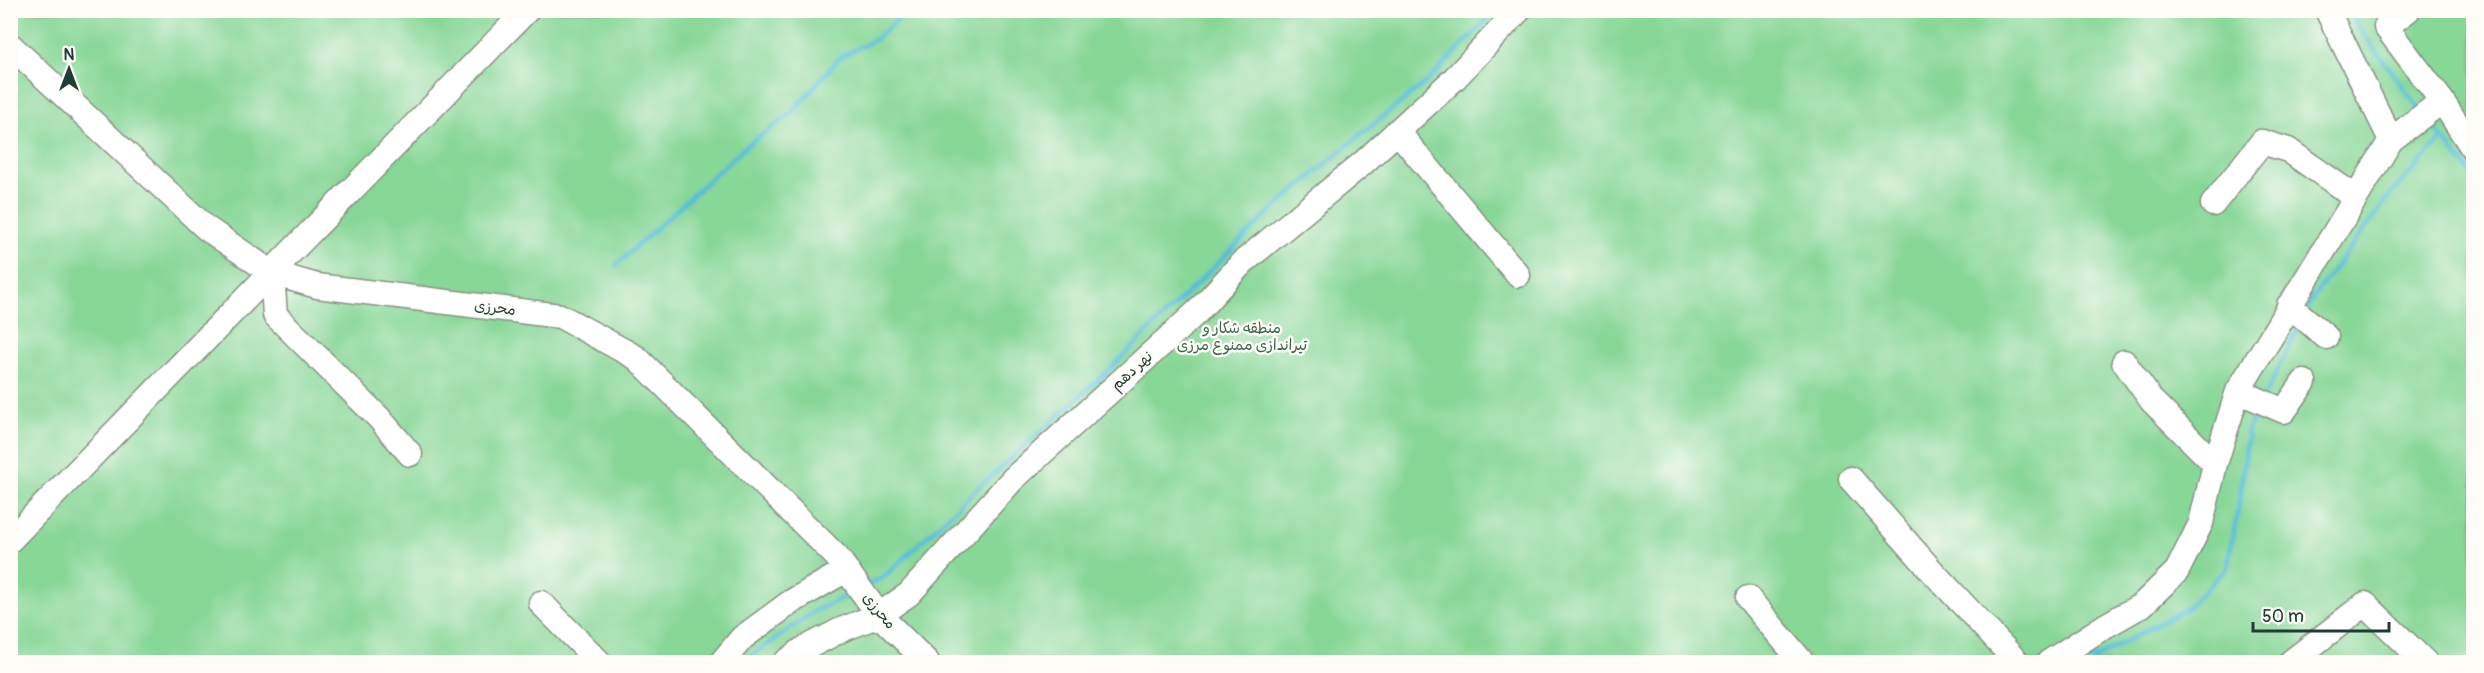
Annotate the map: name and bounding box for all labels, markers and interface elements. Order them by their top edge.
north arrow [39,39,99,99]
text: N [64,45,75,65]
street label: محرزی [473,296,517,320]
park label: منطقه شکار و تیراندازی ممنوع مرزی [1177,319,1308,355]
street label: نهر دهم [1107,347,1158,396]
street label: محرزی [858,589,900,633]
scale bar [2253,595,2390,633]
text: 50 m [2262,605,2304,628]

